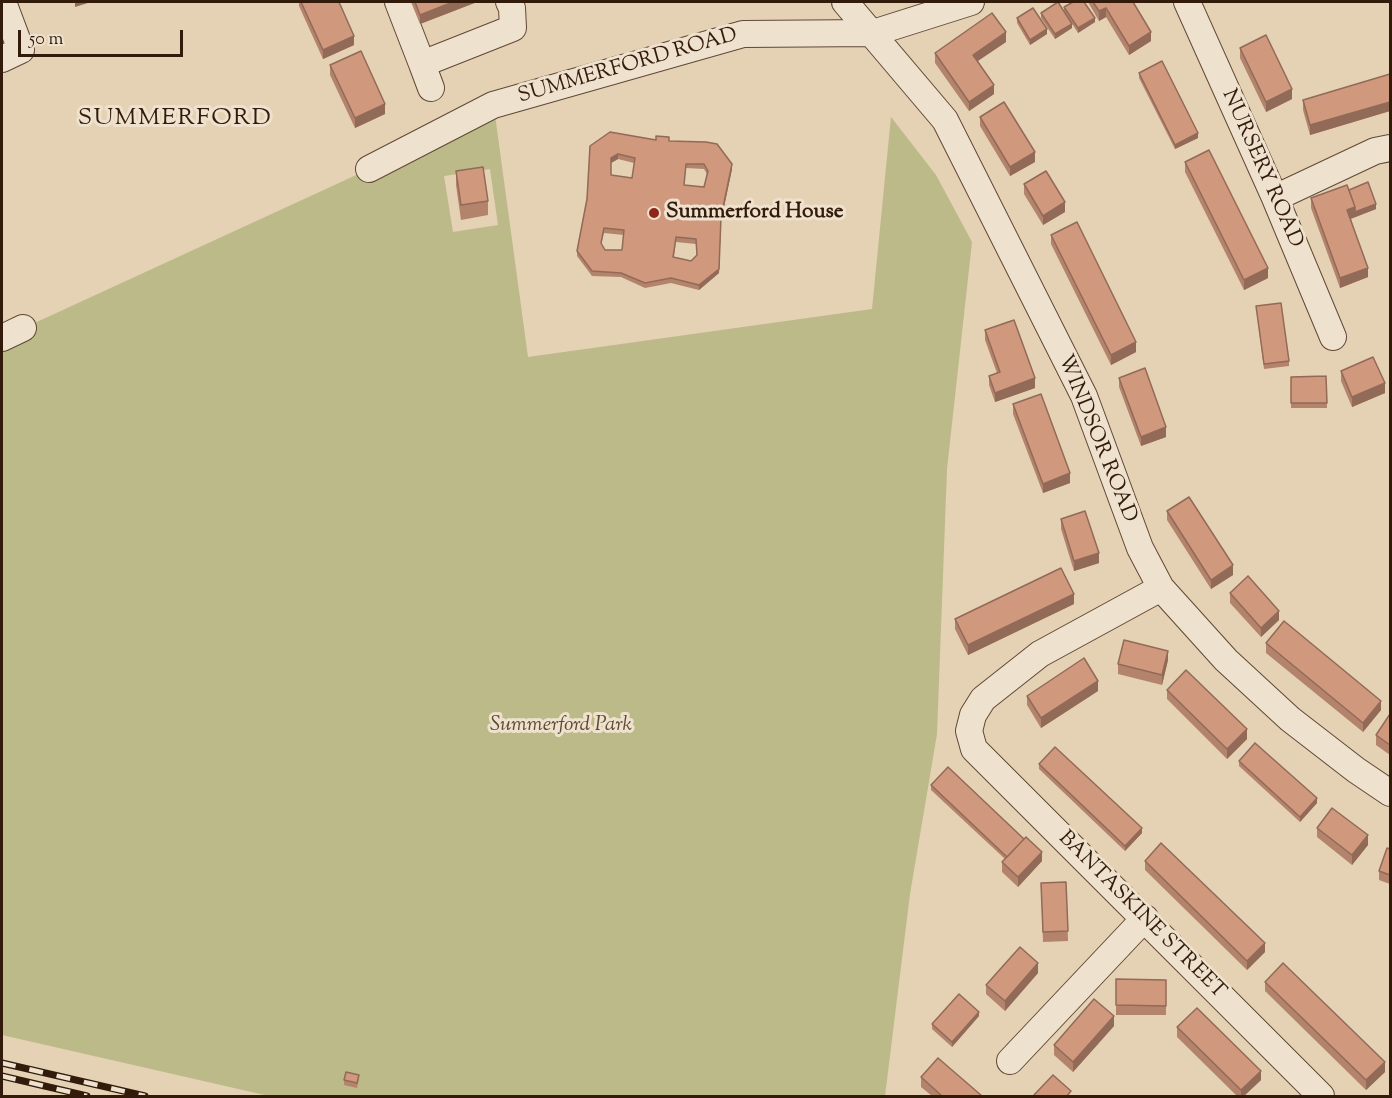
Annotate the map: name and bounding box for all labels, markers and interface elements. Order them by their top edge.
scale bar [21,18,186,56]
street label: SUMMERFORD ROAD [516,24,740,110]
text: 50 m [29,27,63,53]
street label: NURSERY ROAD [1215,86,1307,252]
district label: SUMMERFORD [78,106,272,134]
place label: Summerford House [666,200,844,226]
marker: Summerford House [647,206,661,220]
street label: WINDSOR ROAD [1051,351,1141,527]
park label: Summerford Park [490,713,632,739]
street label: BANTASKINE STREET [1052,827,1230,1005]

